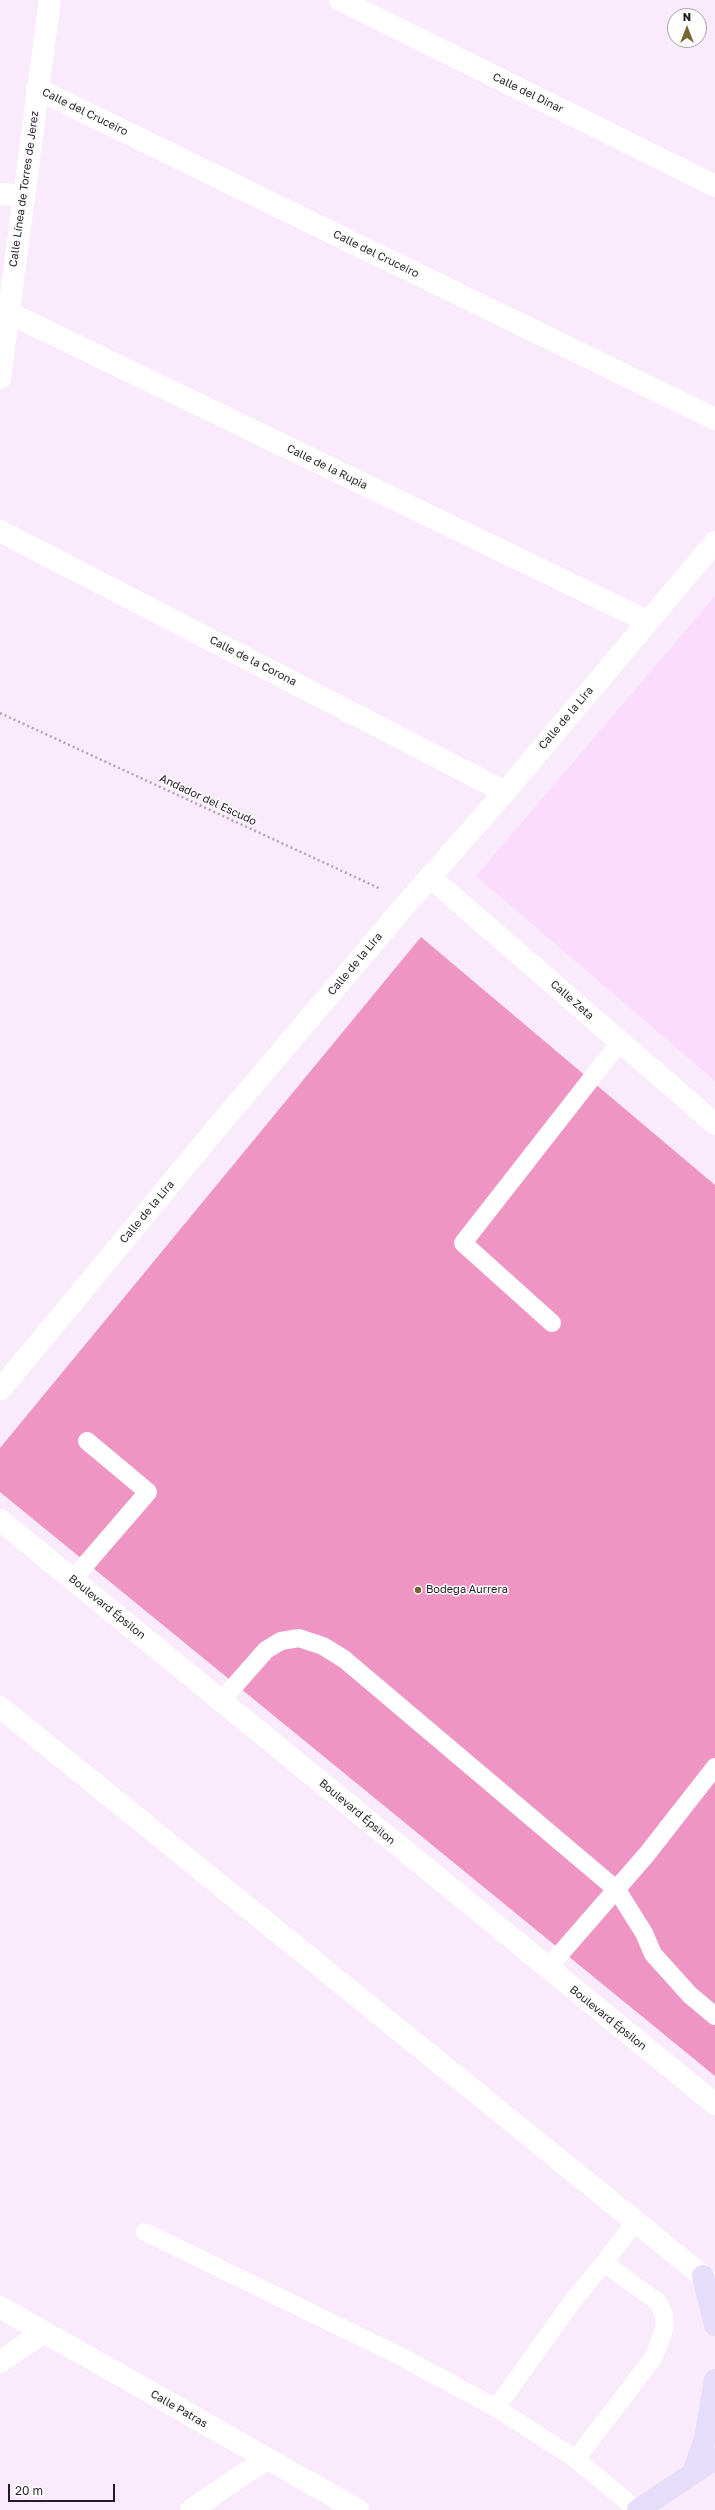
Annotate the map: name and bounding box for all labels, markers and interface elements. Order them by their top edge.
north arrow [667,8,707,48]
text: N [683,10,691,23]
street label: Calle del Dinar [490,70,566,116]
street label: Calle del Cruceiro [40,86,130,138]
street label: Calle Línea de Torres de Jerez [7,110,41,268]
street label: Calle del Cruceiro [331,228,421,280]
street label: Calle de la Rupia [285,442,369,492]
street label: Calle de la Corona [207,633,299,689]
street label: Calle de la Lira [536,684,596,752]
street label: Andador del Escudo [157,772,259,828]
street label: Calle de la Lira [325,930,385,998]
street label: Calle Zeta [548,978,596,1022]
street label: Calle de la Lira [117,1178,177,1246]
street label: Boulevard Épsilon [66,1572,148,1642]
place label: Bodega Aurrera [426,1583,508,1597]
marker: Bodega Aurrera [413,1585,423,1595]
street label: Boulevard Épsilon [316,1776,398,1848]
street label: Boulevard Épsilon [567,1983,649,2053]
street label: Calle Patras [148,2387,210,2431]
scale bar [10,2476,117,2502]
text: 20 m [15,2483,43,2498]

